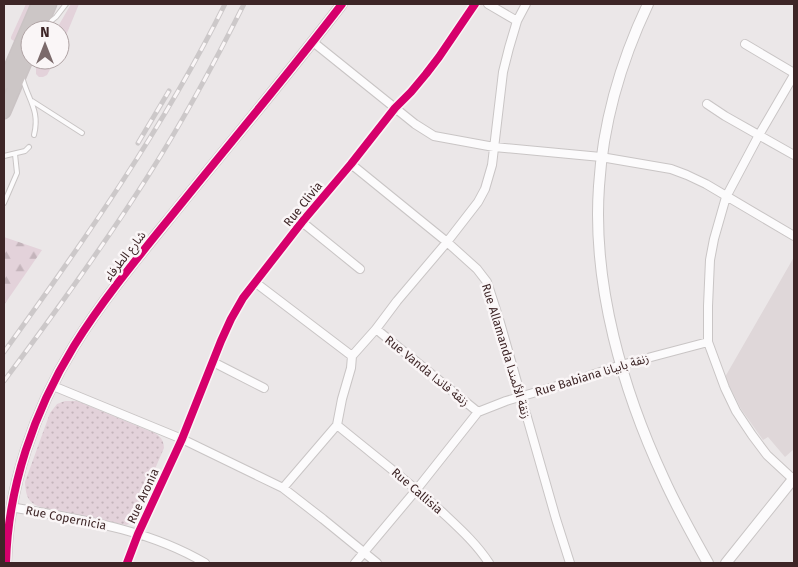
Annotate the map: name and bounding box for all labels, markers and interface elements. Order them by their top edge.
north arrow [20,20,70,70]
text: N [40,24,50,41]
street label: Rue Clivia [281,179,325,229]
street label: شارع الطرفاء [101,228,150,285]
street label: Rue Allamanda زنقة الألمندا [479,282,533,420]
street label: Rue Vanda زنقة فاندا [382,333,472,409]
street label: Rue Babiana زنقة بابيانا [533,351,651,399]
street label: Rue Callisia [389,465,445,517]
street label: Rue Aronia [124,466,162,526]
street label: Rue Copernicia [25,503,107,533]

